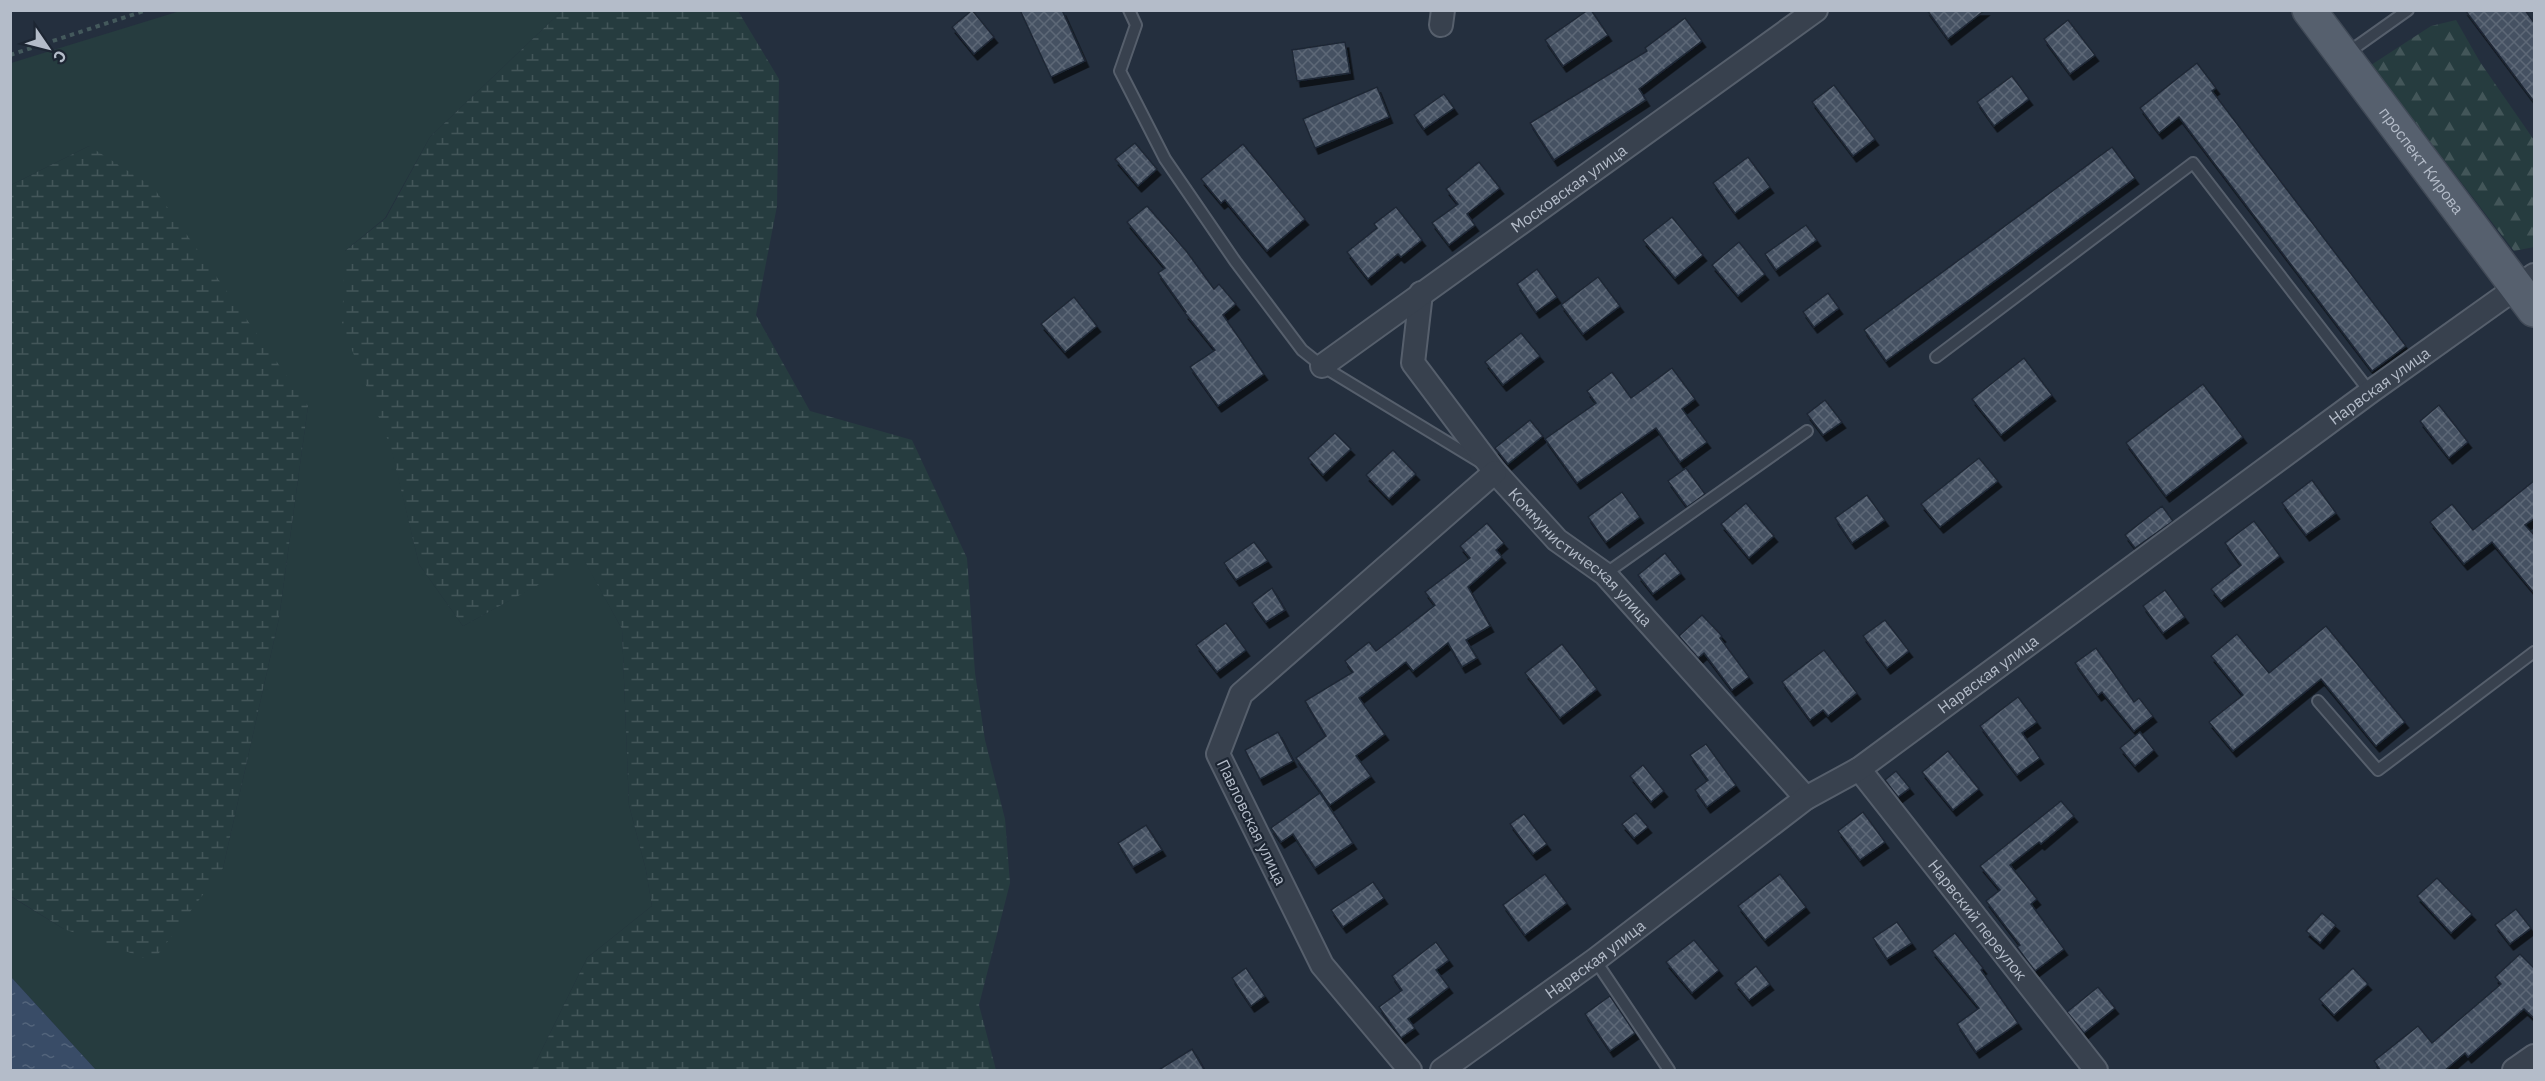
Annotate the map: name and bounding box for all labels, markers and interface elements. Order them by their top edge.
north arrow [18,18,78,78]
text: С [49,47,71,67]
street label: проспект Кирова [2375,103,2469,218]
street label: Московская улица [1507,139,1631,237]
street label: Нарвская улица [2325,342,2434,429]
street label: Коммунистическая улица [1504,484,1657,631]
street label: Нарвская улица [1934,630,2042,718]
street label: Павловская улица [1213,756,1291,888]
street label: Нарвский переулок [1924,855,2032,984]
street label: Нарвская улица [1541,915,1649,1003]

